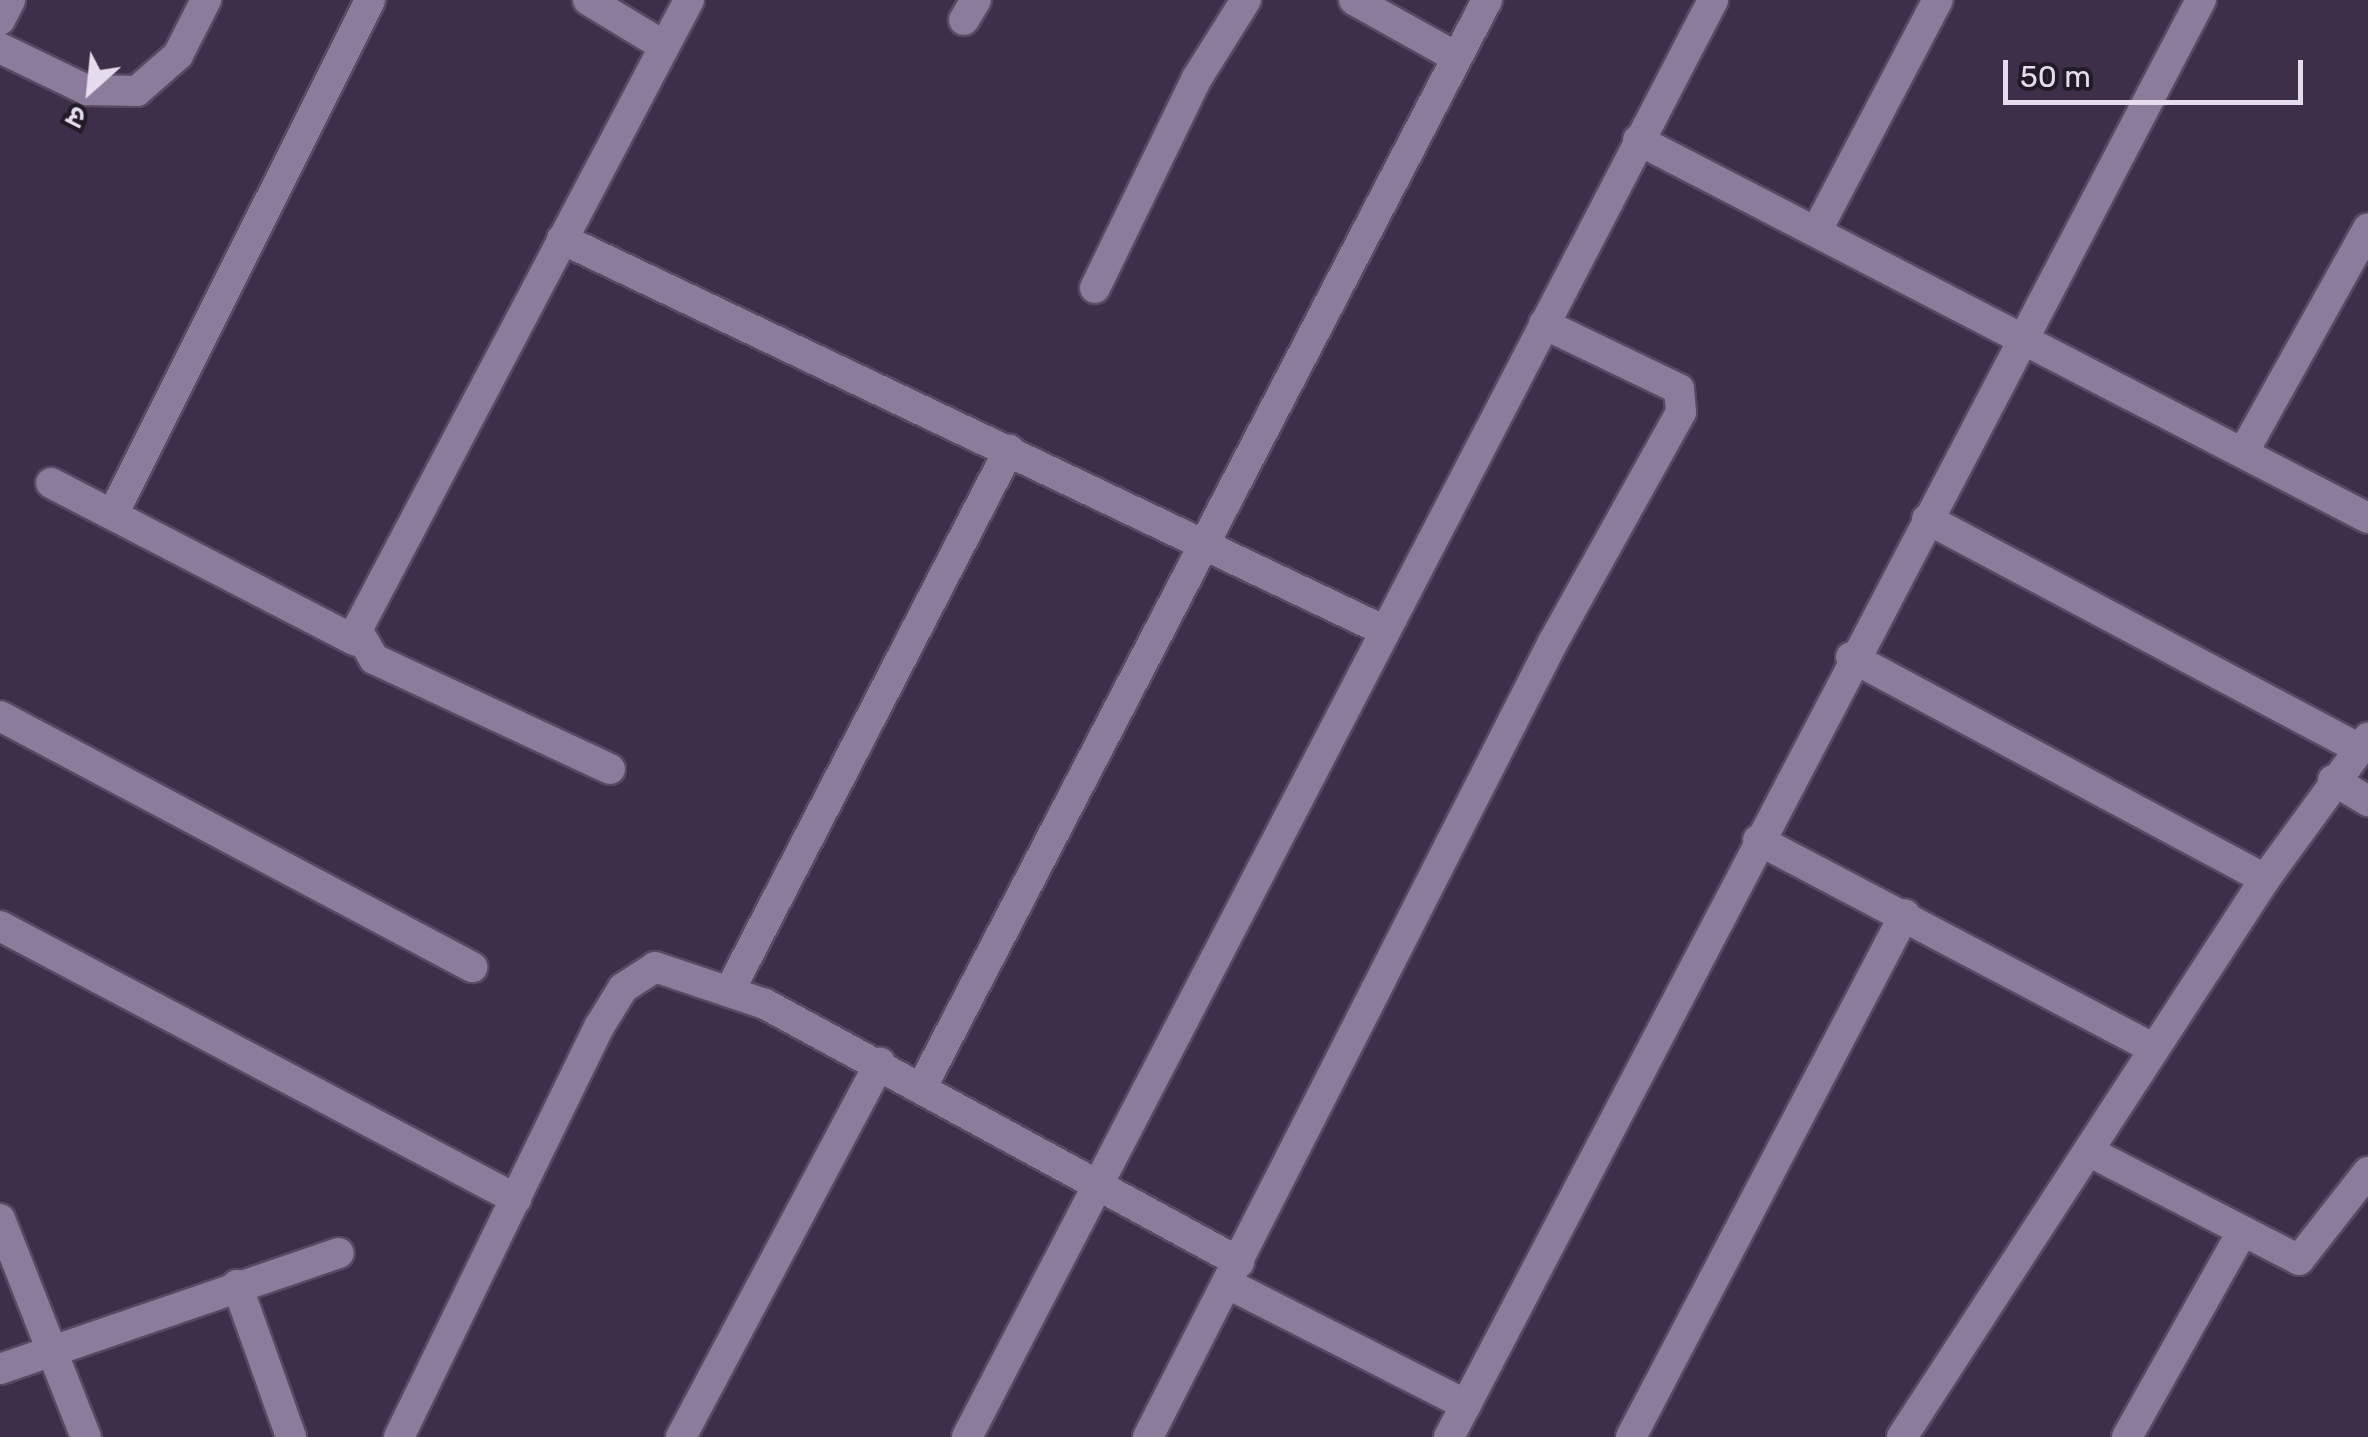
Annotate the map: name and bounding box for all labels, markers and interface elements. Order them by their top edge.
north arrow [40,40,140,140]
scale bar [2008,40,2308,102]
text: 50 m [2020,59,2091,95]
text: उ [61,99,91,136]

